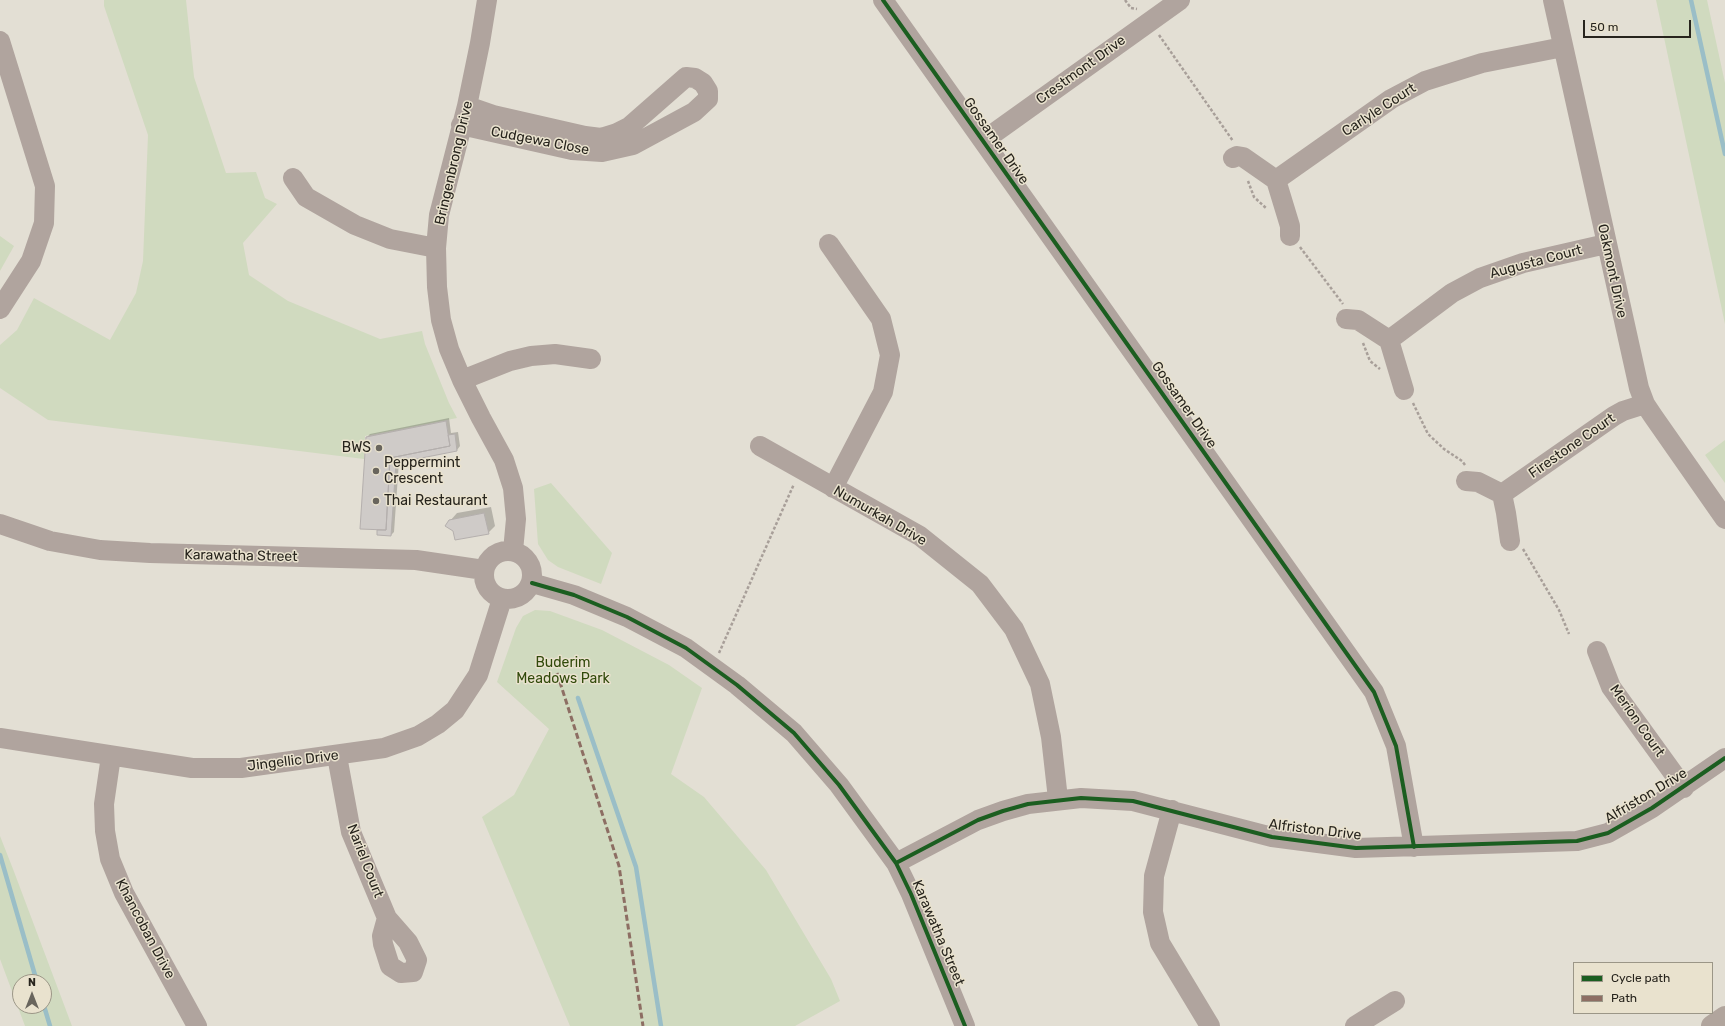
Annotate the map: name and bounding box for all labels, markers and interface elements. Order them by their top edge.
scale bar [1585,12,1693,38]
text: 50 m [1590,20,1618,34]
street label: Crestmont Drive [1033,32,1129,108]
street label: Carlyle Court [1339,80,1419,140]
street label: Gossamer Drive [960,94,1032,188]
street label: Bringenbrong Drive [432,99,476,227]
street label: Cudgewa Close [489,123,591,159]
street label: Oakmont Drive [1594,222,1630,320]
street label: Augusta Court [1488,242,1584,282]
street label: Gossamer Drive [1148,358,1220,452]
street label: Firestone Court [1526,410,1618,482]
place label: BWS [342,440,371,456]
marker: BWS [374,443,384,453]
place label: Peppermint Crescent [384,455,460,488]
marker: Peppermint Crescent [371,466,381,476]
street label: Numurkah Drive [830,483,930,549]
place label: Thai Restaurant [384,493,487,509]
marker: Thai Restaurant [371,496,381,506]
street label: Karawatha Street [184,547,298,565]
park label: Buderim Meadows Park [516,655,610,688]
street label: Merion Court [1606,682,1668,760]
street label: Jingellic Drive [246,747,340,775]
street label: Alfriston Drive [1602,765,1690,827]
street label: Alfriston Drive [1268,816,1362,844]
street label: Nariel Court [343,822,387,900]
street label: Khancoban Drive [112,876,178,982]
street label: Karawatha Street [908,878,968,988]
legend [1573,962,1713,1014]
text: Cycle path [1611,971,1670,985]
north arrow [12,974,52,1014]
text: N [28,976,36,989]
text: Path [1611,991,1637,1005]

